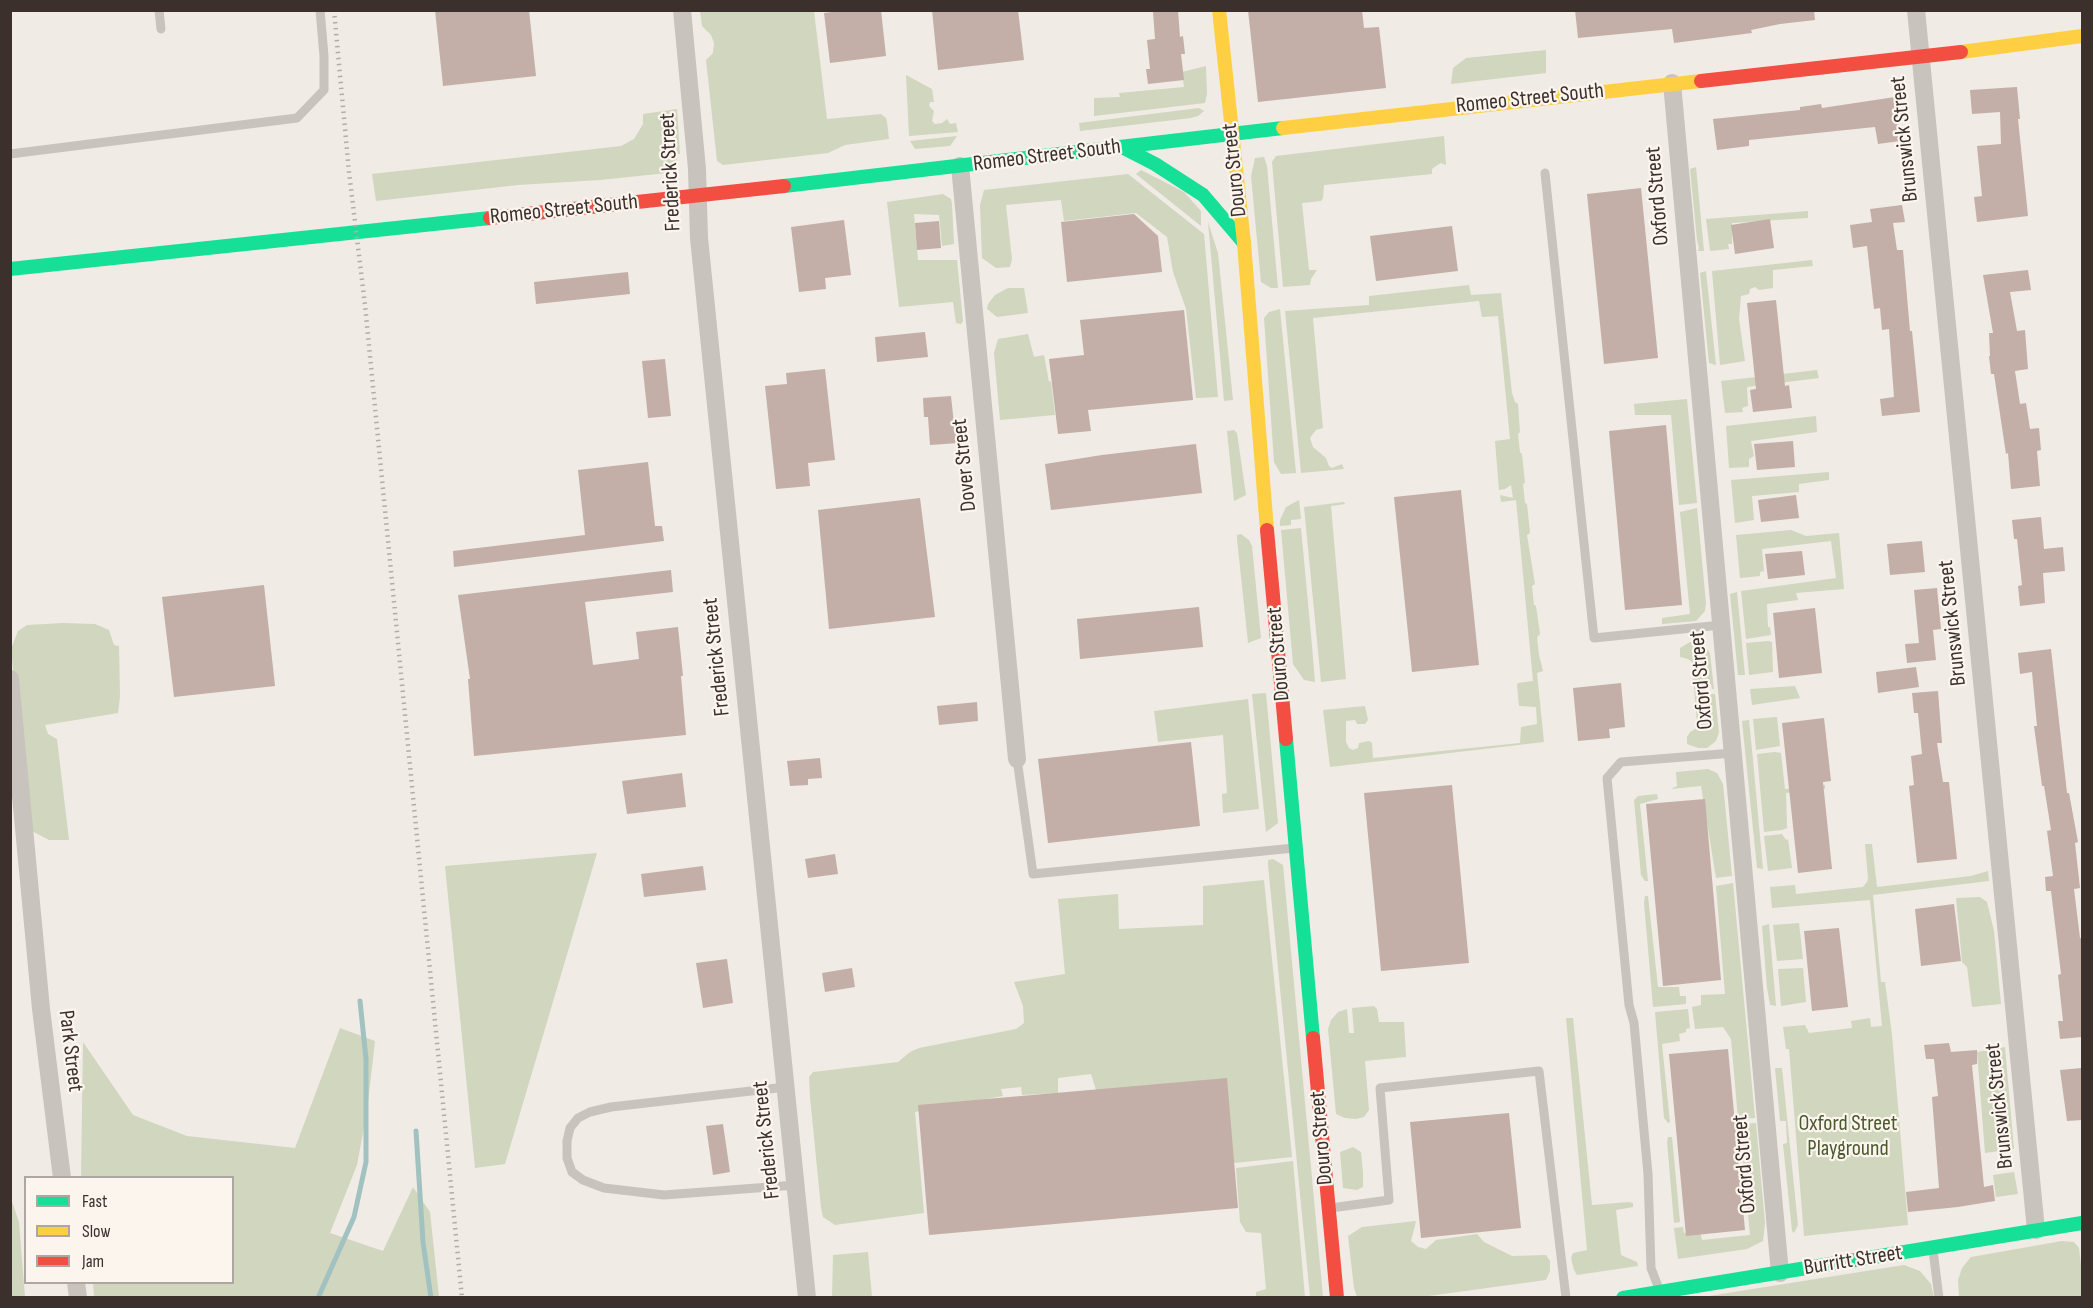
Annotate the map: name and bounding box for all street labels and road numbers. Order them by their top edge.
street label: Brunswick Street [1885,75,1925,203]
street label: Romeo Street South [1455,78,1605,120]
street label: Frederick Street [655,112,687,232]
street label: Douro Street [1217,122,1253,218]
street label: Romeo Street South [972,134,1122,178]
street label: Oxford Street [1641,145,1675,247]
street label: Romeo Street South [489,189,639,231]
street label: Dover Street [947,417,983,513]
street label: Brunswick Street [1933,559,1973,687]
street label: Frederick Street [698,597,736,717]
street label: Douro Street [1262,606,1296,702]
street label: Oxford Street [1685,629,1719,731]
street label: Park Street [52,1009,88,1093]
street label: Brunswick Street [1980,1042,2020,1170]
street label: Frederick Street [748,1080,786,1200]
street label: Douro Street [1305,1090,1339,1186]
street label: Oxford Street [1728,1113,1762,1215]
street label: Burritt Street [1802,1240,1904,1282]

